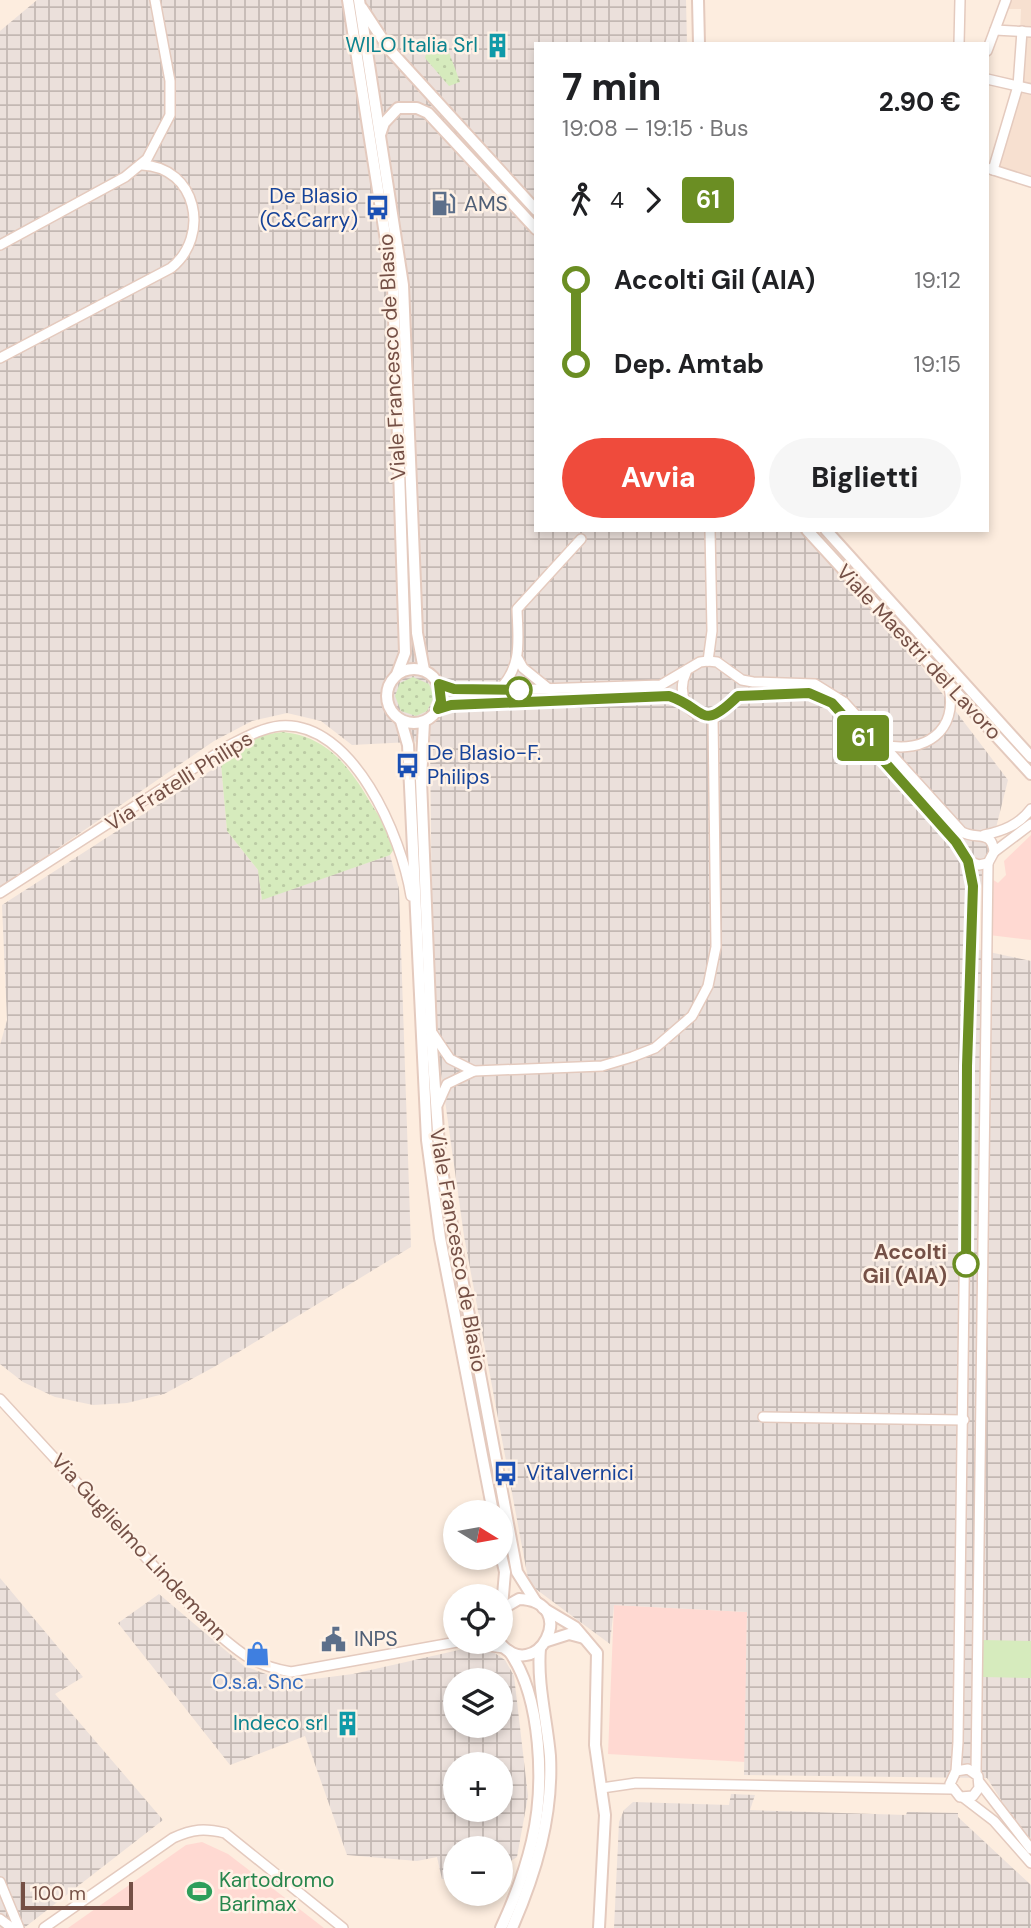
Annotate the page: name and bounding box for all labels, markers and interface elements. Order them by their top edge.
place label: WILO Italia Srl [345,31,478,59]
building icon: WILO Italia Srl [484,31,512,59]
text: 7 min [562,62,661,112]
text: 2.90 € [879,85,961,119]
text: 19:08 – 19:15 · Bus [562,113,748,143]
icon: walk [562,181,600,219]
icon: forward [634,181,672,219]
place label: De Blasio (C&Carry) [260,182,358,234]
text: 61 [696,184,720,215]
text: 4 [610,185,624,215]
fuel station icon: AMS [430,190,458,218]
place label: AMS [464,190,508,218]
bus stop icon: De Blasio (C&Carry) [364,194,392,222]
street label: Viale Francesco de Blasio [372,233,412,481]
text: Accolti Gil (AIA) [614,263,815,297]
text: 19:12 [914,265,961,295]
text: Dep. Amtab [614,347,764,381]
text: 19:15 [914,349,961,379]
button: Avvia [562,438,755,518]
button: Biglietti [769,438,961,518]
street label: Viale Maestri del Lavoro [830,558,1008,746]
unlabelled marker [506,677,532,703]
line badge: 61 [832,715,894,761]
text: 61 [851,722,875,753]
street label: Via Fratelli Philips [100,724,258,838]
place label: De Blasio-F. Philips [427,739,541,791]
bus stop icon: De Blasio-F. Philips [393,751,421,779]
street label: Viale Francesco de Blasio [423,1126,493,1374]
place label: Accolti Gil (AIA) [862,1238,947,1290]
marker: Accolti Gil (AIA) [953,1251,979,1277]
street label: Via Guglielmo Lindemann [45,1447,233,1647]
bus stop icon: Vitalvernici [492,1459,520,1487]
place label: Vitalvernici [526,1459,634,1487]
north arrow [443,1500,513,1570]
map controls [443,1500,513,1906]
button: locate [443,1584,513,1654]
public building icon: INPS [320,1625,348,1653]
place label: INPS [354,1625,398,1653]
shop icon: O.s.a. Snc [244,1639,272,1667]
place label: O.s.a. Snc [212,1668,304,1696]
button: layers [443,1668,513,1738]
place label: Indeco srl [233,1709,328,1737]
building icon: Indeco srl [334,1709,362,1737]
button: + [443,1752,513,1822]
button: − [443,1836,513,1906]
place label: Kartodromo Barimax [219,1866,335,1918]
sports icon: Kartodromo Barimax [185,1878,213,1906]
scale bar [21,1879,133,1911]
text: 100 m [32,1881,86,1906]

